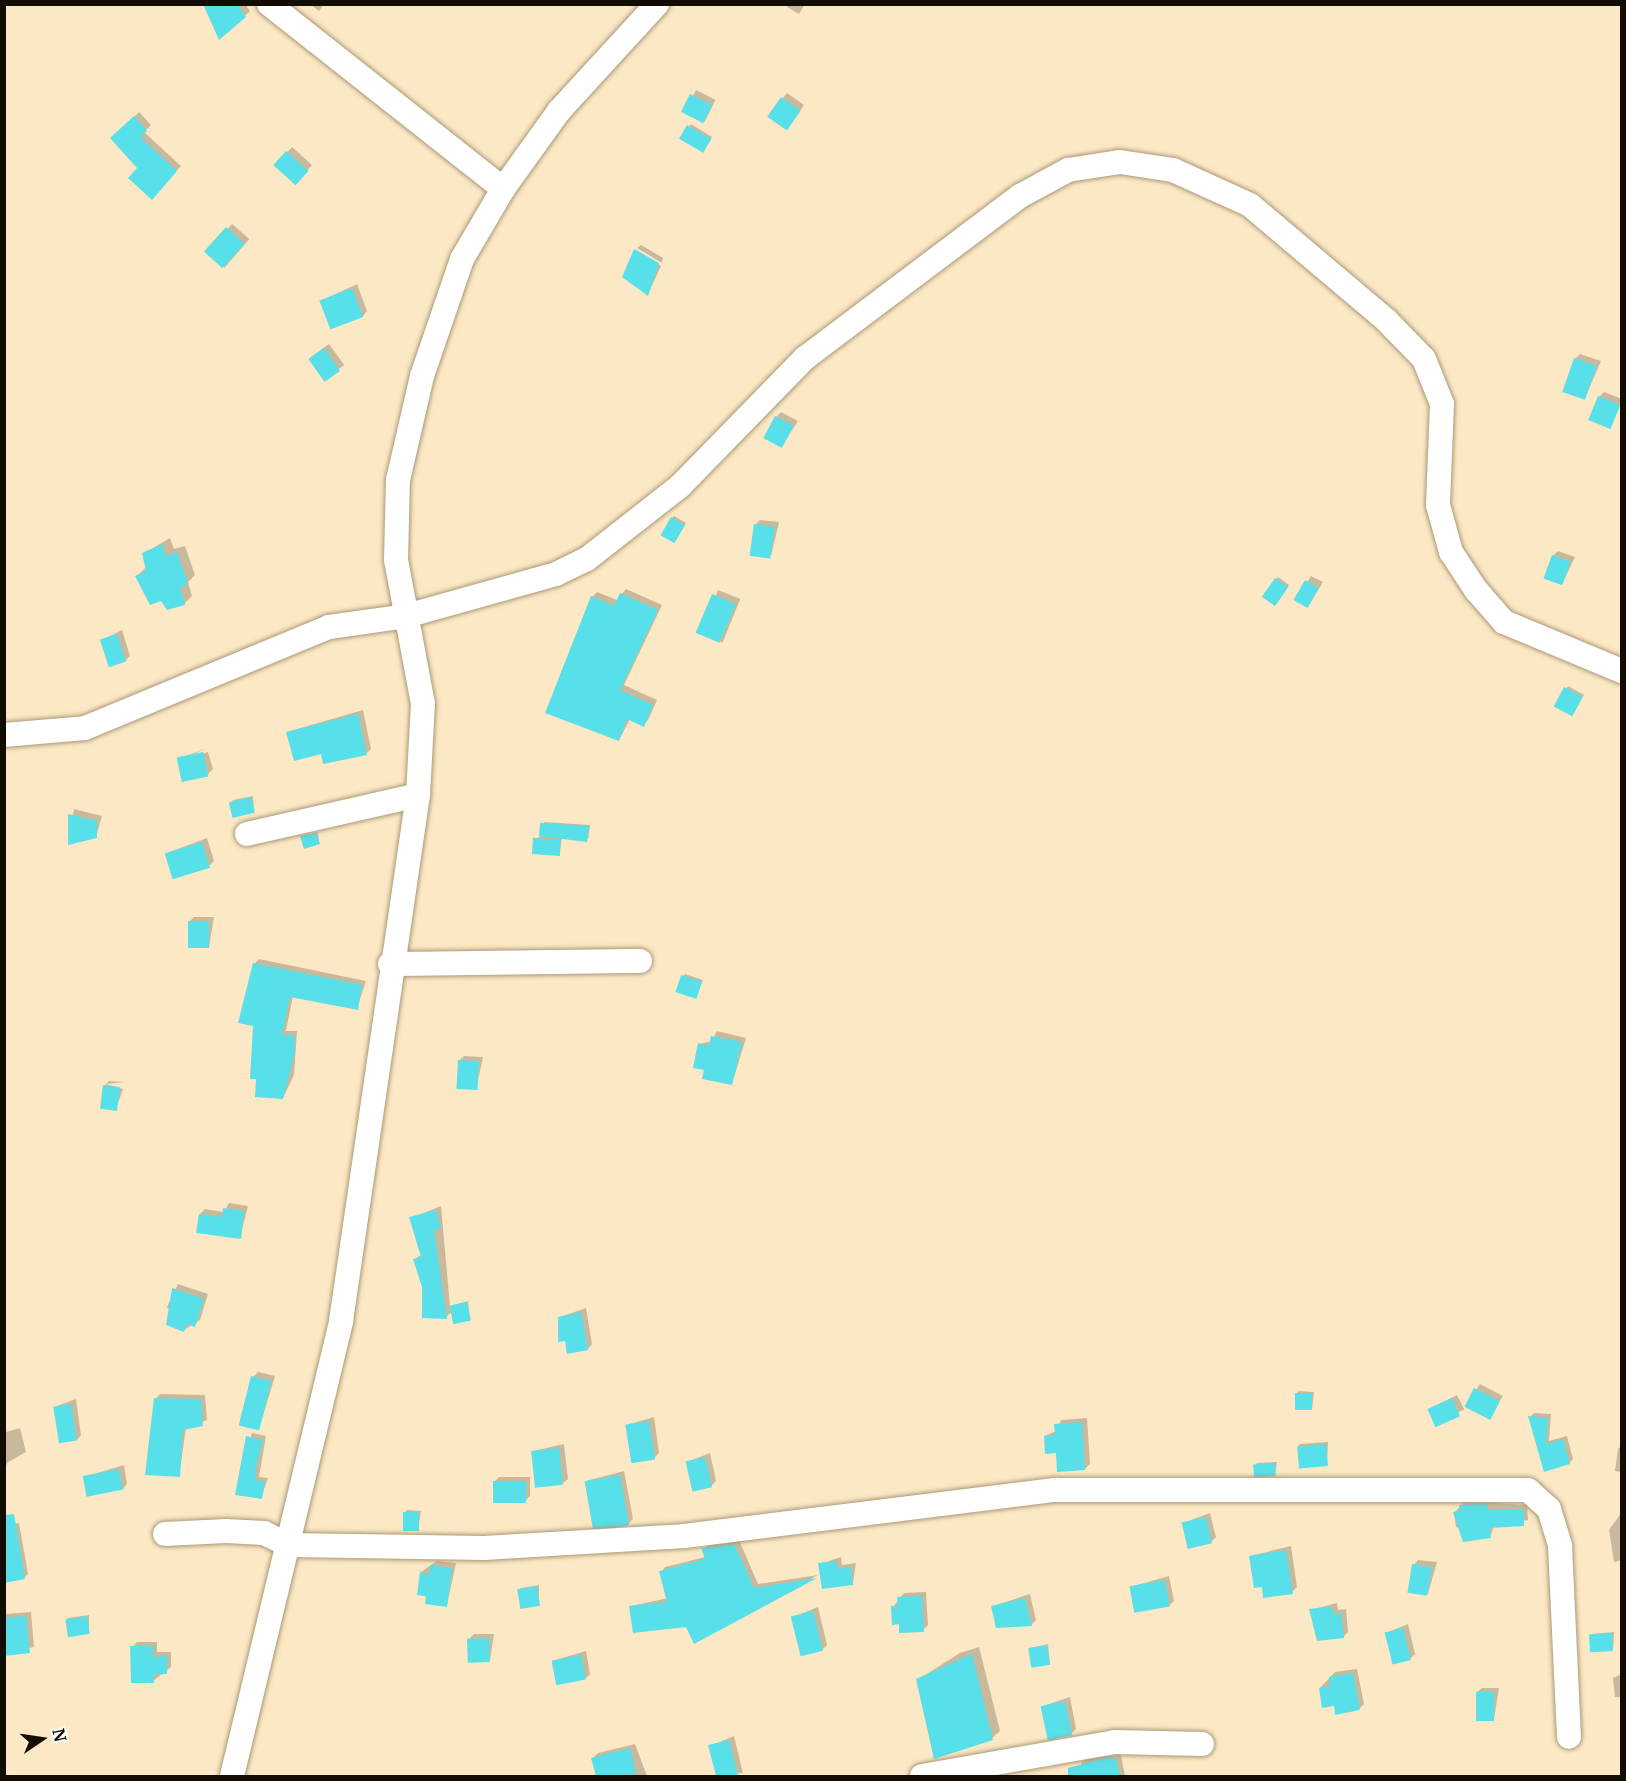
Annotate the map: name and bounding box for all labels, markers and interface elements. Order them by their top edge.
north arrow [12,1709,72,1769]
text: N [48,1727,71,1743]

